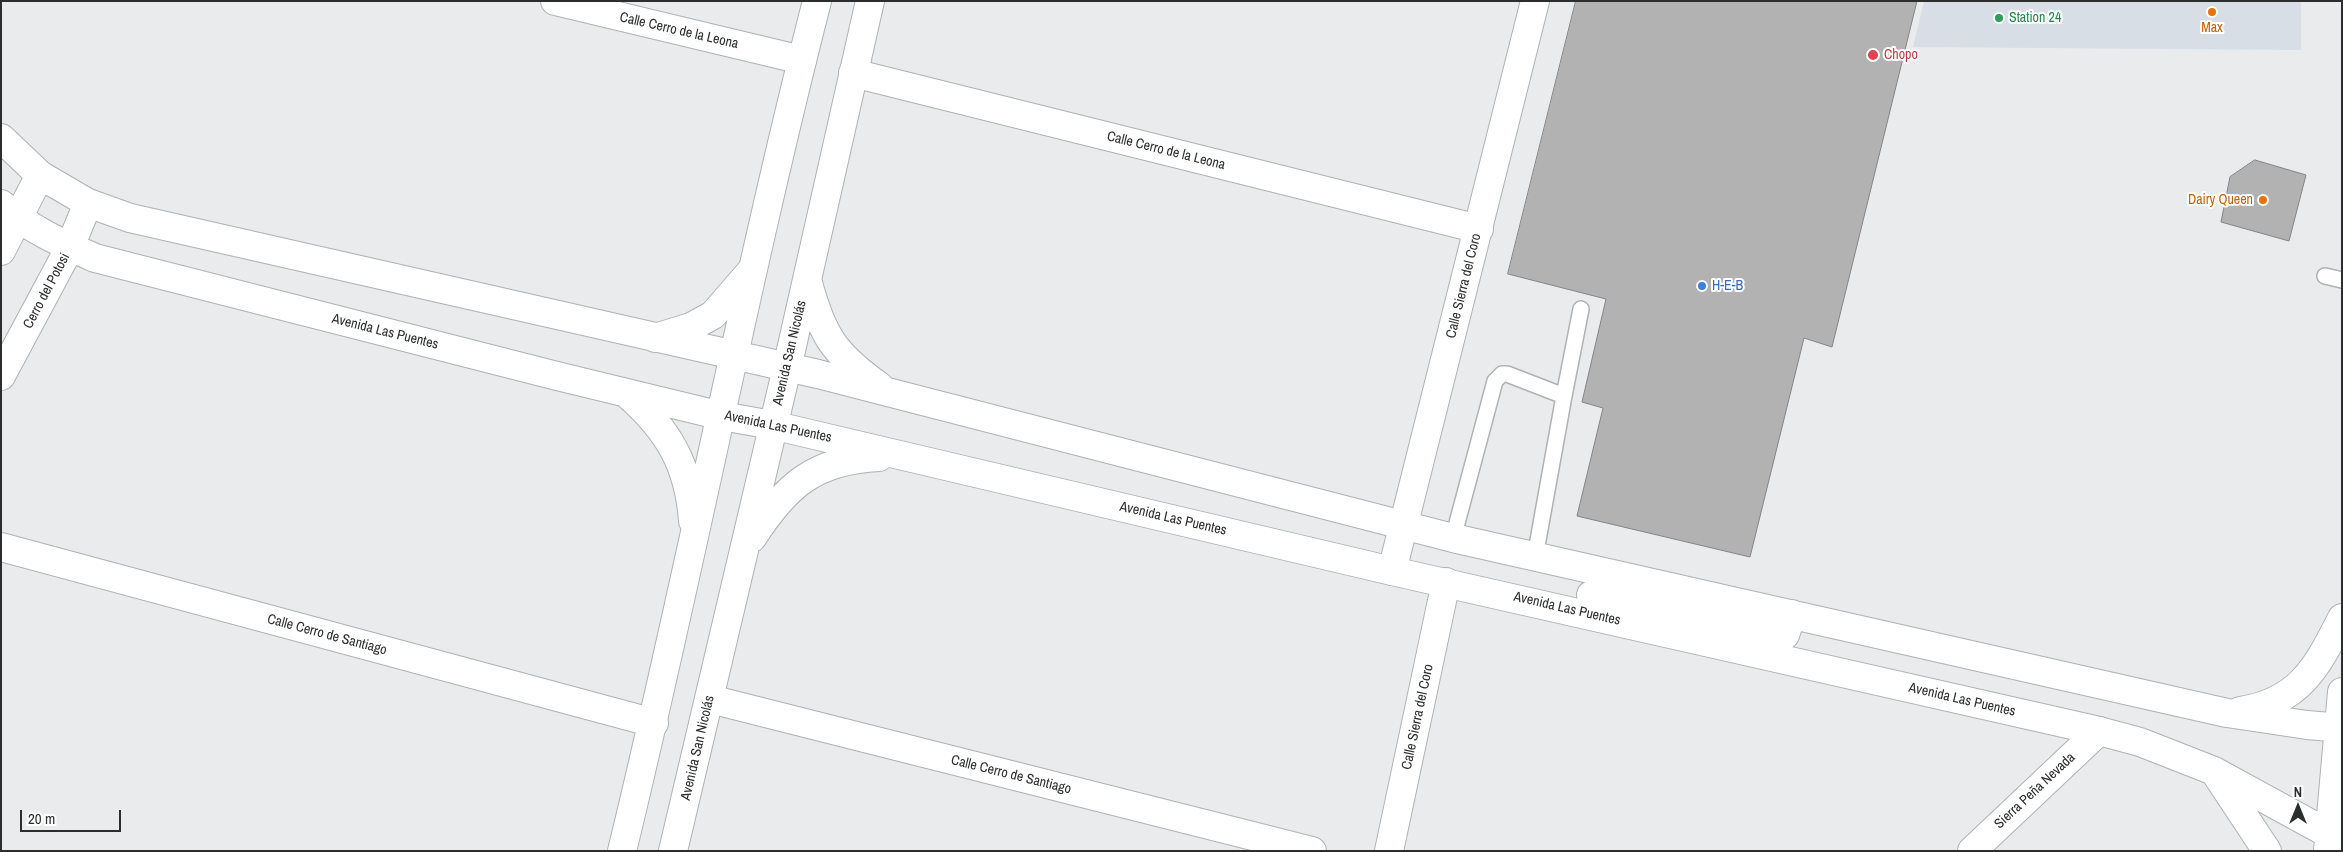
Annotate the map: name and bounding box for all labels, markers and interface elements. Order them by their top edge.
marker: Max [2206,6,2218,18]
street label: Calle Cerro de la Leona [618,9,740,53]
place label: Station 24 [2009,10,2061,26]
marker: Station 24 [1993,12,2005,24]
place label: Max [2201,20,2223,36]
place label: Chopo [1884,47,1918,63]
marker: Chopo [1866,48,1880,62]
street label: Calle Cerro de la Leona [1105,128,1227,174]
place label: Dairy Queen [2188,192,2253,208]
marker: Dairy Queen [2257,194,2269,206]
street label: Calle Sierra del Coro [1443,232,1485,340]
street label: Cerro del Potosi [20,250,74,332]
place label: H-E-B [1712,278,1743,294]
marker: H-E-B [1696,280,1708,292]
street label: Avenida San Nicolás [770,299,810,407]
street label: Avenida Las Puentes [330,311,440,353]
street label: Avenida Las Puentes [723,407,833,447]
street label: Avenida Las Puentes [1118,499,1228,539]
street label: Avenida Las Puentes [1512,589,1622,629]
street label: Calle Cerro de Santiago [265,611,389,659]
street label: Calle Sierra del Coro [1399,663,1437,771]
street label: Avenida Las Puentes [1907,680,2017,720]
street label: Avenida San Nicolás [678,694,718,802]
street label: Sierra Peña Nevada [1991,749,2079,833]
street label: Calle Cerro de Santiago [949,752,1073,798]
north arrow [2273,782,2323,832]
text: N [2294,783,2302,801]
scale bar [22,800,124,832]
text: 20 m [28,808,55,829]

